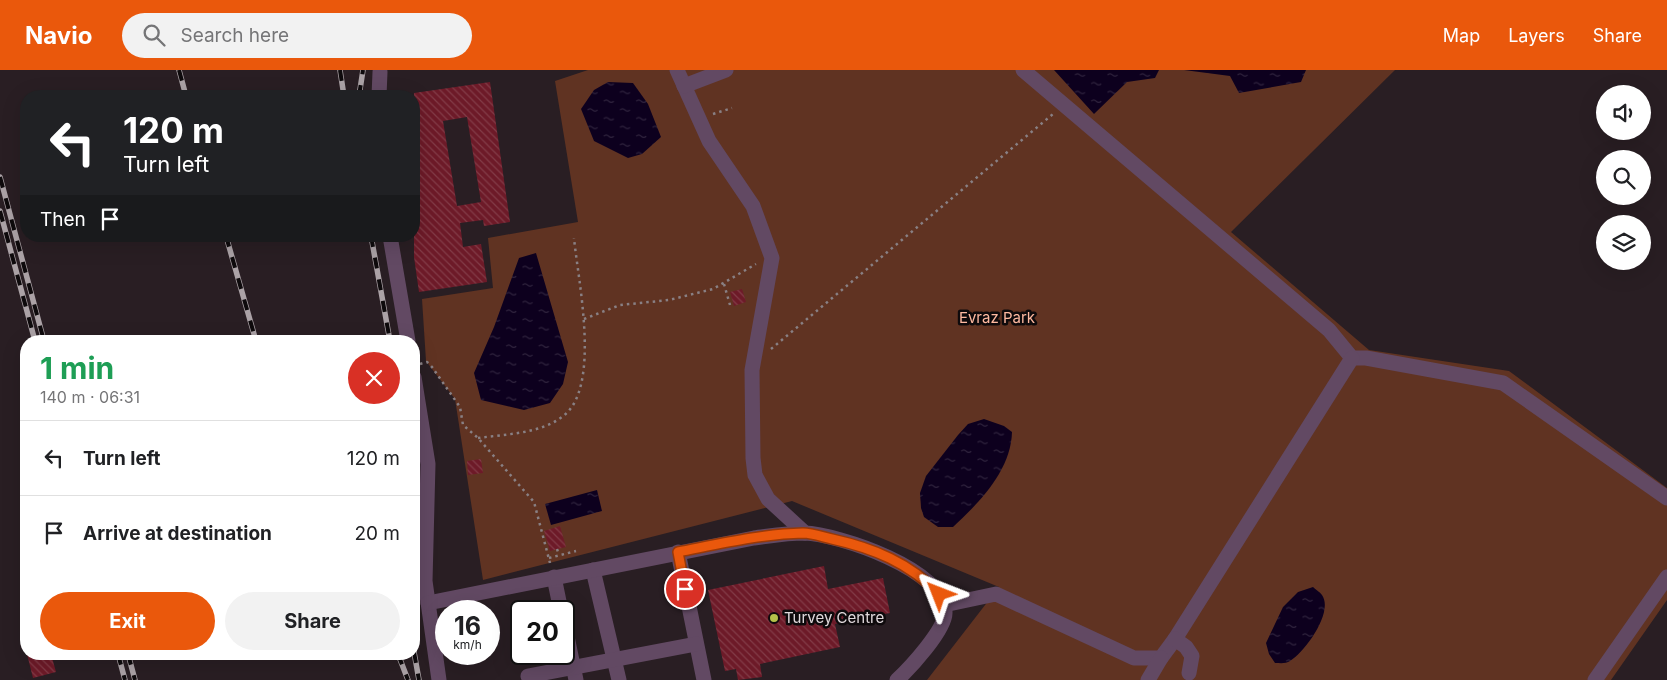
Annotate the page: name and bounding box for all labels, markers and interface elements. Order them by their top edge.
search box [122,13,472,58]
text: Navio [25,21,92,50]
icon: search [140,21,168,49]
text: Search here [180,24,289,47]
text: Map [1443,25,1480,46]
text: Layers [1508,25,1565,46]
text: Share [1593,25,1642,46]
map controls [1596,85,1651,270]
button: sound [1596,85,1651,140]
text: 120 m [123,109,224,151]
icon: left [40,110,105,175]
button: search [1596,150,1651,205]
text: Turn left [123,151,209,177]
icon: arrive [96,205,124,233]
text: Then [40,208,86,231]
button: layers [1596,215,1651,270]
park label: Evraz Park [959,308,1036,327]
text: 1 min [40,350,114,386]
button: close [348,352,400,404]
text: 140 m · 06:31 [40,387,140,407]
icon: left [40,444,68,472]
text: Turn left [83,447,161,470]
text: 120 m [347,447,400,470]
icon: arrive [40,519,68,547]
text: Arrive at destination [83,522,272,545]
text: 20 m [354,522,400,545]
position arrow [912,567,964,619]
pin [664,568,706,610]
icon: arrive [671,575,699,603]
button: Exit [40,592,215,650]
button: Share [225,592,400,650]
speed limit sign: 20 [510,600,575,665]
place label: Turvey Centre [784,608,884,627]
text: 16 [454,611,481,641]
marker: Turvey Centre [768,612,780,624]
text: km/h [453,637,482,652]

